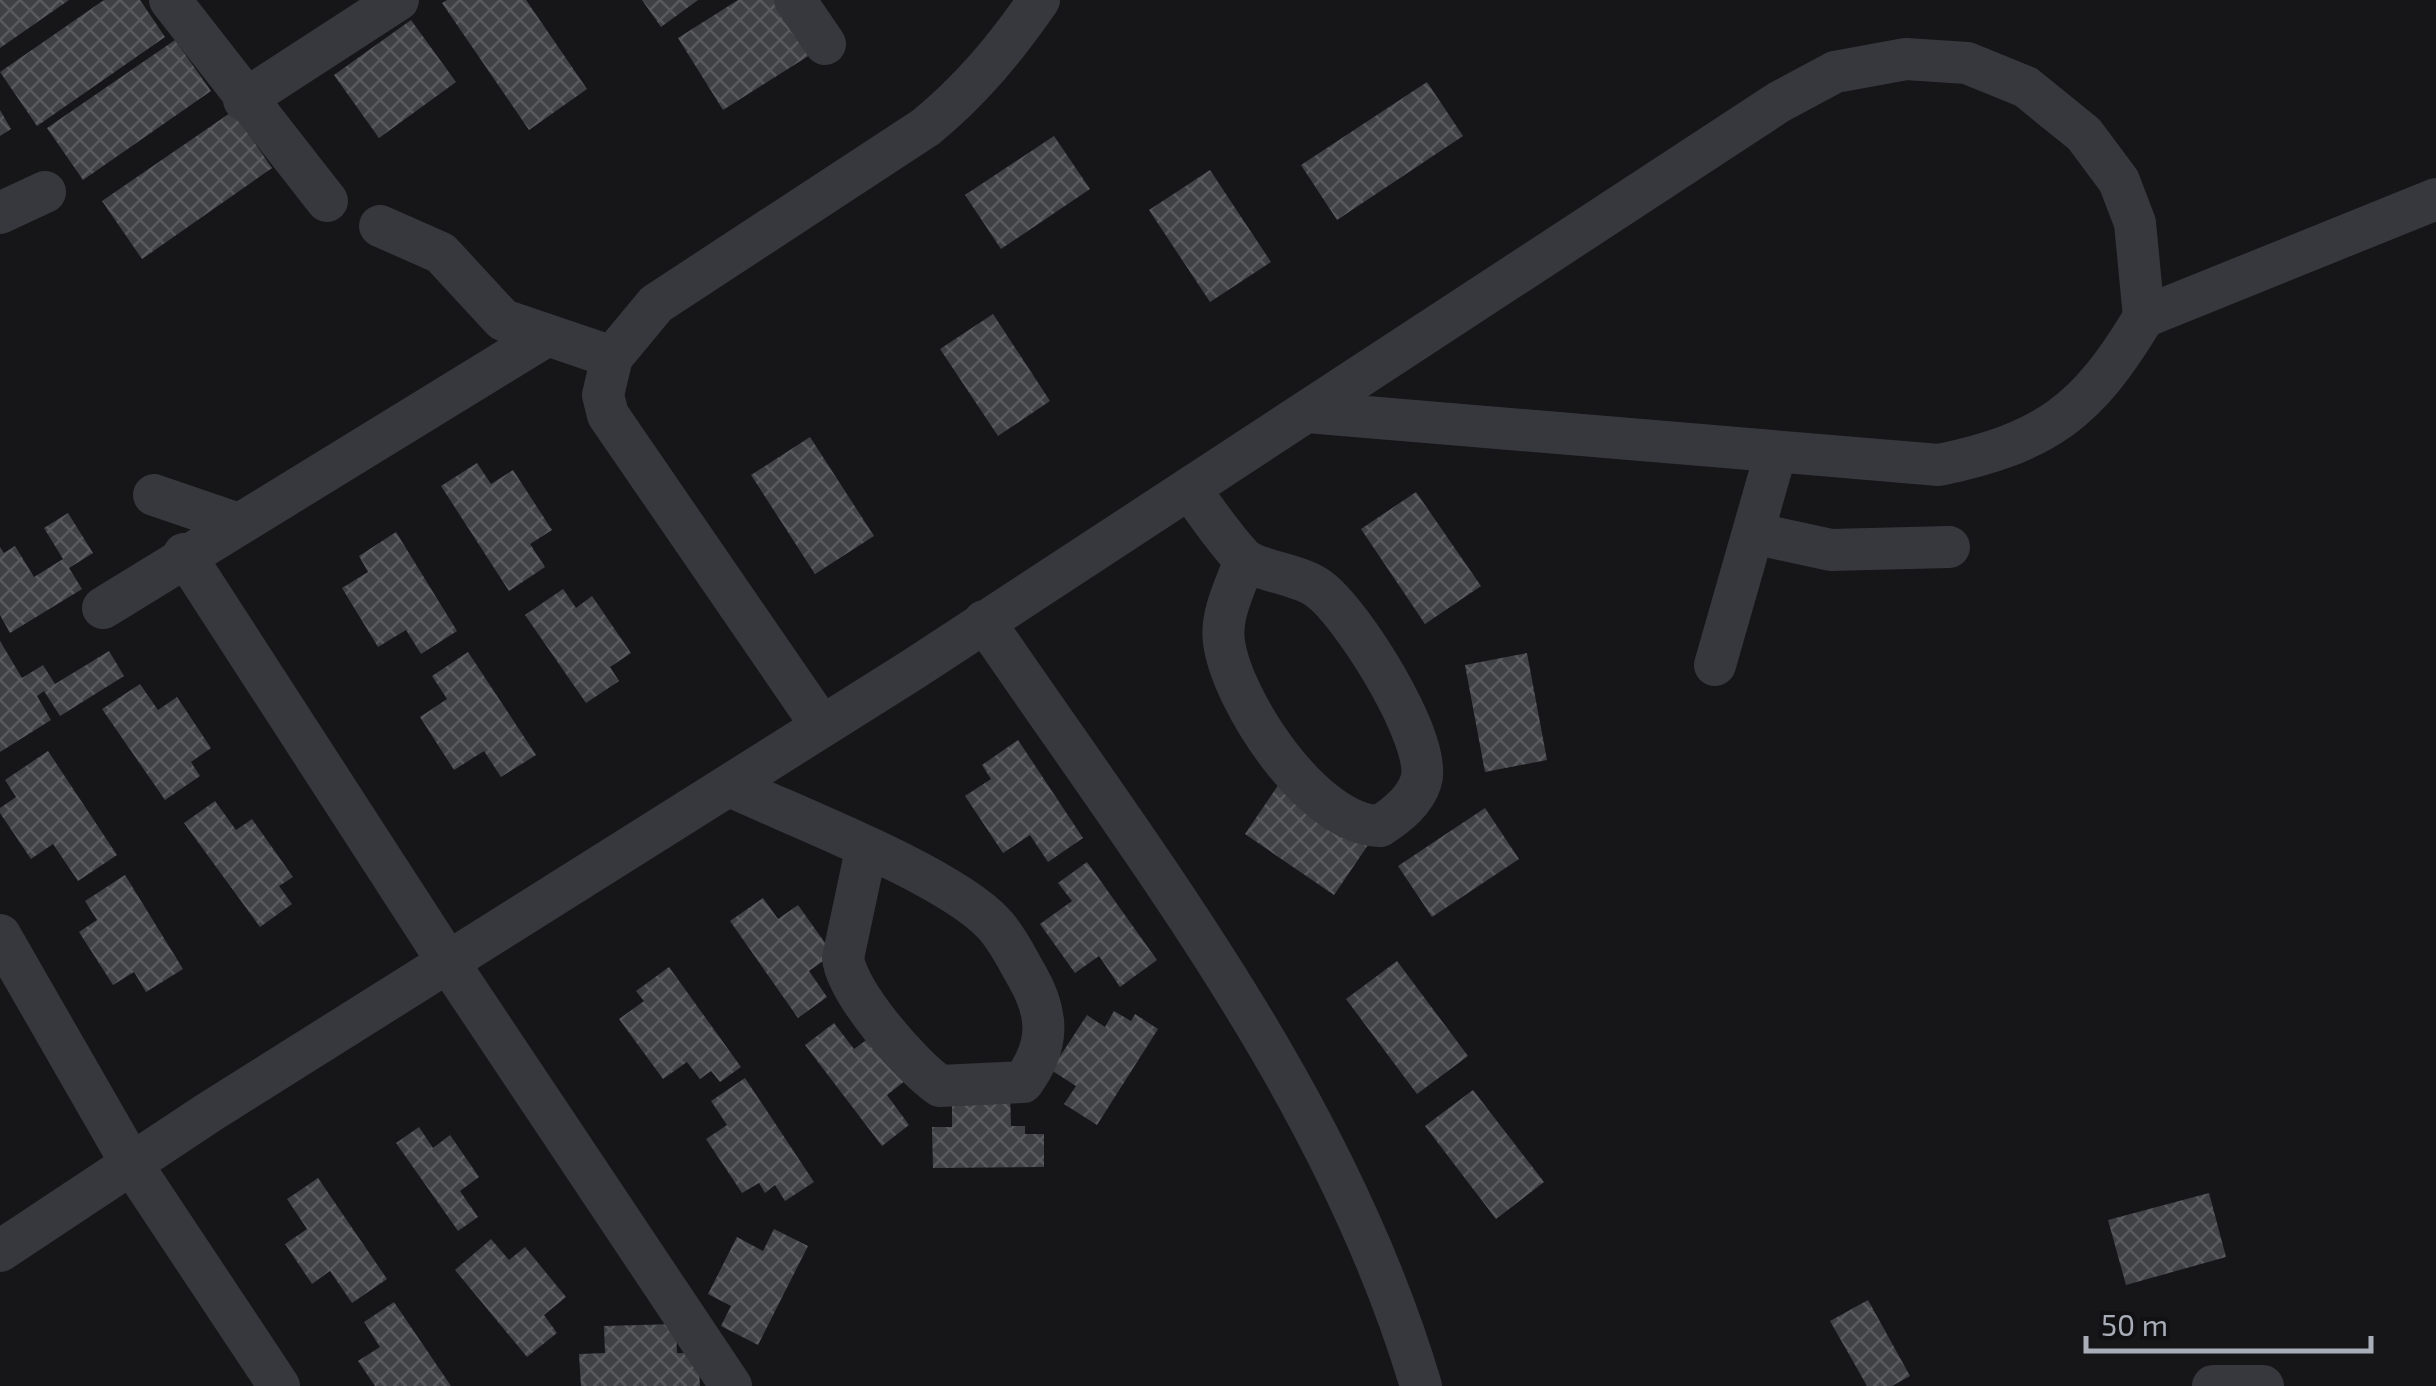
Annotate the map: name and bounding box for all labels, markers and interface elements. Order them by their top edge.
scale bar [2086,1291,2371,1353]
text: 50 m [2101,1306,2168,1342]

